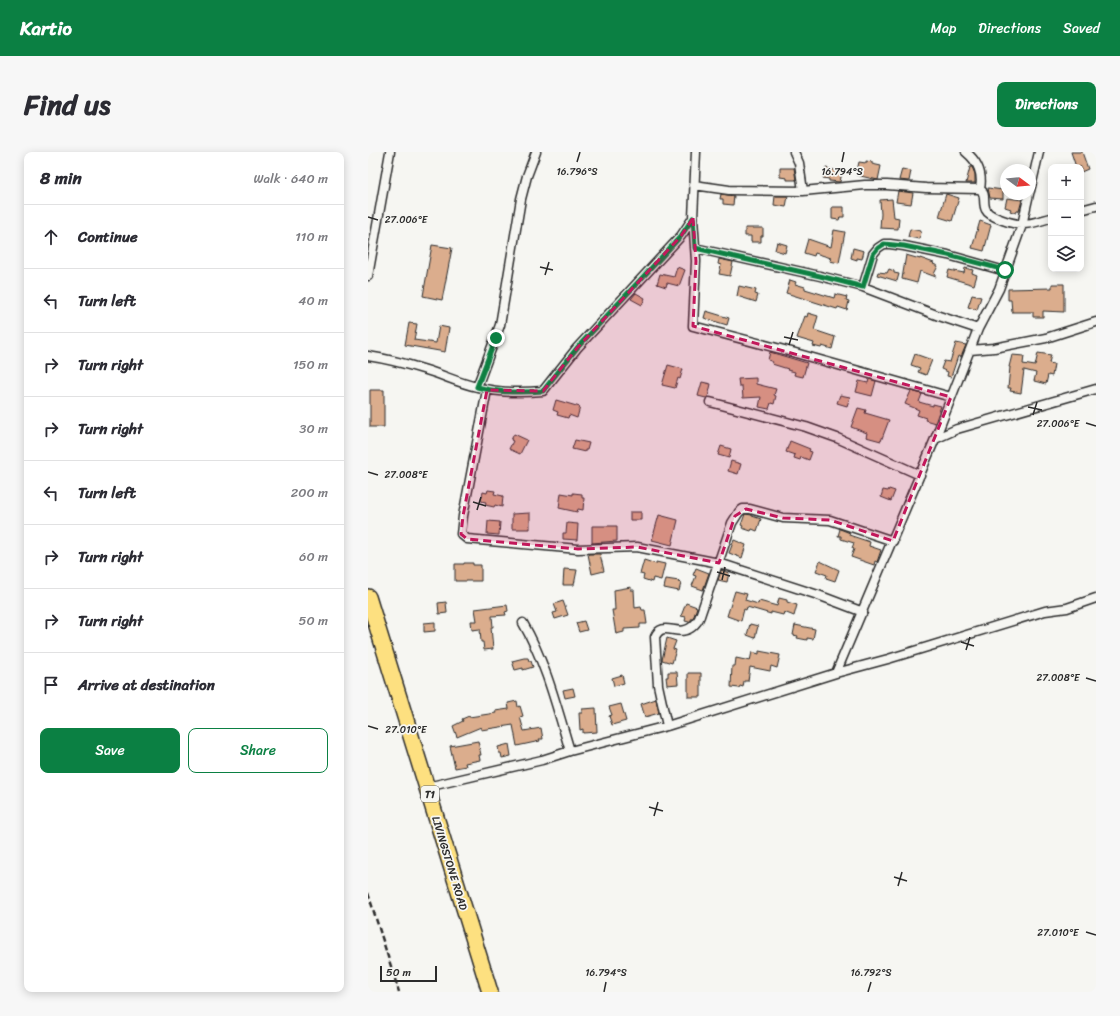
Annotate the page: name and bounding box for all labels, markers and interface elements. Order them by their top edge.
text: Kartio [20,12,72,45]
text: Map [930,16,956,41]
text: Directions [978,16,1041,41]
text: Saved [1063,16,1100,41]
text: Find us [24,80,111,129]
button: Directions [997,82,1096,127]
text: 8 min [40,163,82,193]
text: 16.796°S [556,163,598,181]
text: 16.794°S [821,163,864,181]
north arrow [1000,164,1036,200]
map controls [1048,164,1084,272]
button: + [1048,164,1084,200]
text: Walk · 640 m [254,167,328,190]
button: − [1048,200,1084,236]
text: 27.006°E [385,211,429,229]
text: Continue [78,224,138,250]
text: 110 m [295,225,328,248]
icon: ahead [40,226,62,248]
button: layers [1048,236,1084,272]
route start [996,261,1014,279]
text: Turn left [78,288,136,314]
text: 40 m [298,289,328,312]
icon: left [40,290,62,312]
route end [487,329,505,347]
text: Turn right [78,352,143,378]
text: 150 m [293,353,328,376]
icon: right [40,354,62,376]
text: 27.006°E [1037,415,1081,433]
text: Turn right [78,416,143,442]
text: 30 m [299,417,328,440]
icon: right [40,418,62,440]
text: 27.008°E [385,466,429,484]
text: Turn left [78,480,136,506]
text: 200 m [291,481,328,504]
icon: left [40,482,62,504]
text: Turn right [78,544,143,570]
text: 60 m [299,545,328,568]
icon: right [40,546,62,568]
text: Turn right [78,608,143,634]
text: 50 m [298,609,328,632]
icon: right [40,610,62,632]
text: 27.008°E [1037,669,1081,687]
text: Arrive at destination [78,672,215,698]
icon: arrive [40,674,62,696]
text: 27.010°E [385,721,428,739]
button: Save [40,728,180,773]
button: Share [188,728,328,773]
road number: T1 [421,786,439,802]
street label: LIVINGSTONE ROAD [426,814,473,913]
text: 27.010°E [1037,924,1080,942]
text: 50 m [386,963,411,982]
scale bar [380,964,437,983]
text: 16.794°S [585,964,628,982]
text: 16.792°S [850,964,892,982]

